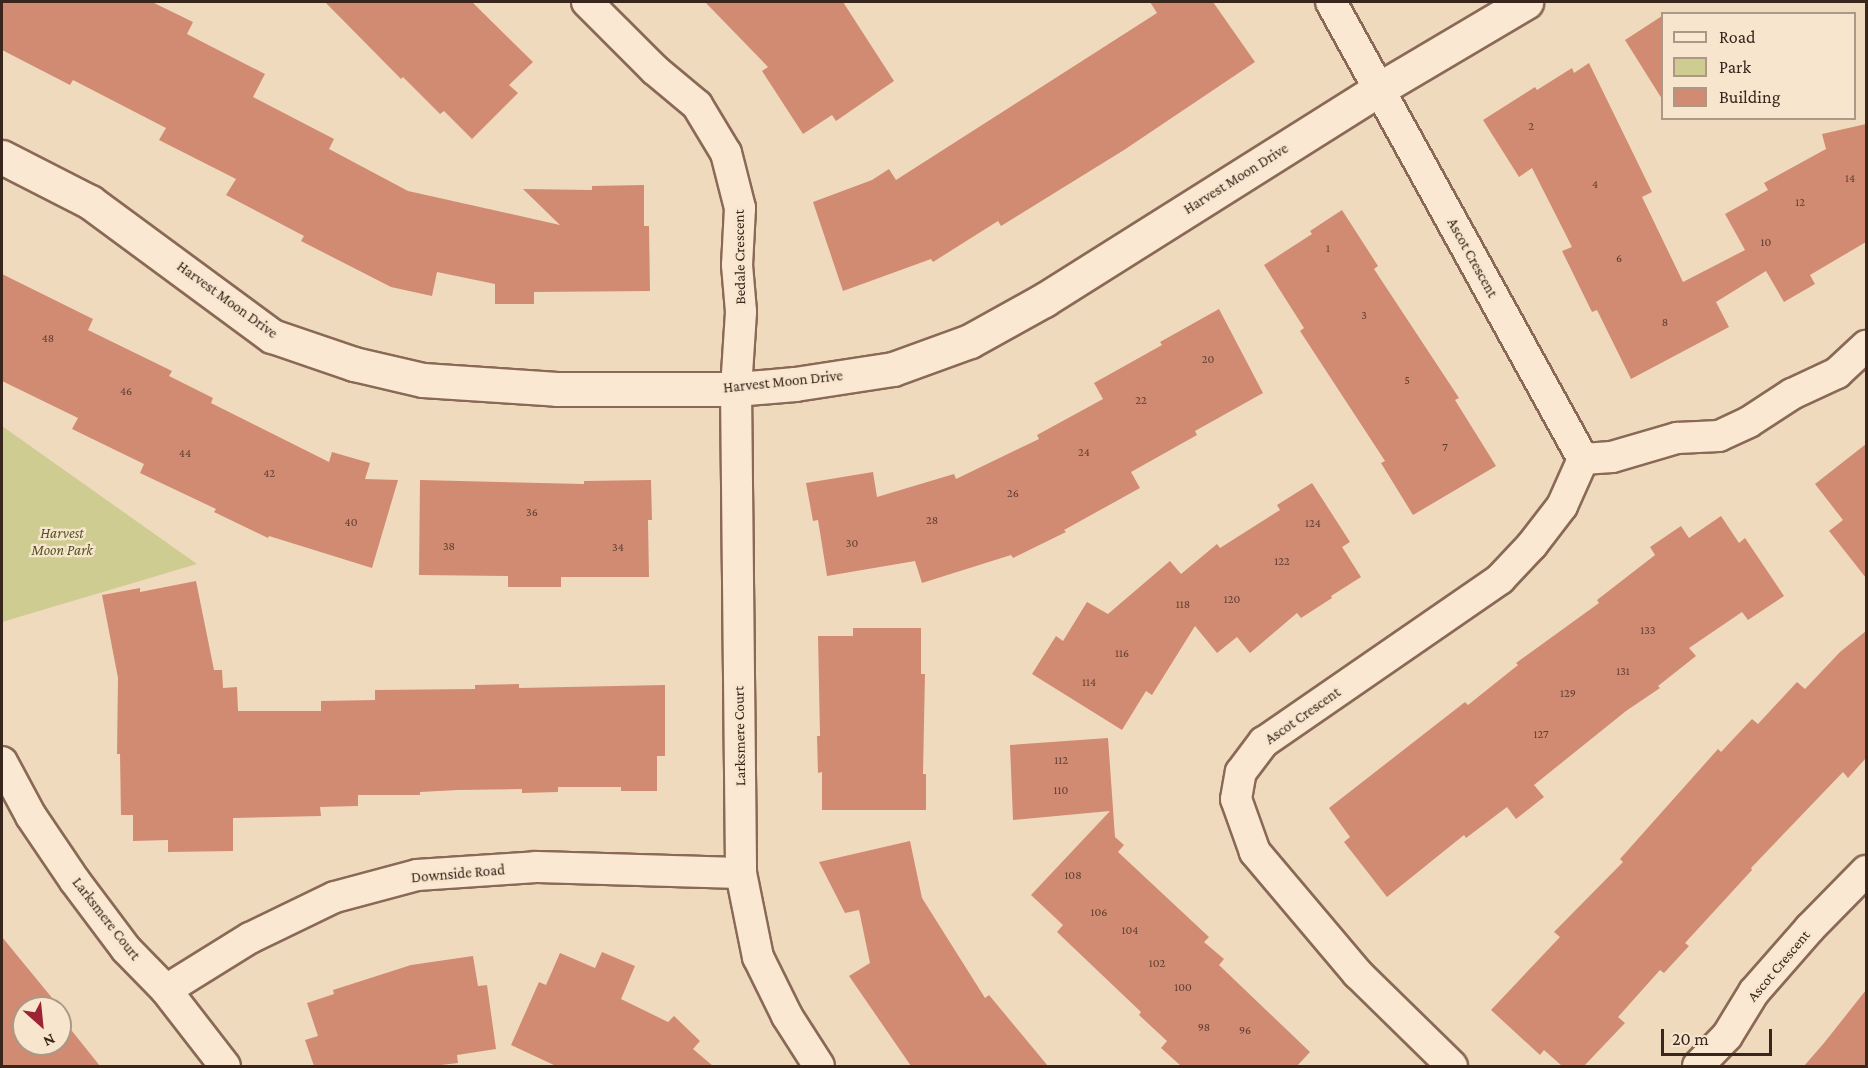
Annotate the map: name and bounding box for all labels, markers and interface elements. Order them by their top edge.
legend [1661,12,1856,120]
text: Road [1719,27,1756,47]
text: Park [1719,57,1751,77]
text: Building [1719,87,1780,107]
house number: 2 [1528,120,1534,134]
street label: Harvest Moon Drive [1180,140,1292,218]
house number: 14 [1845,172,1855,186]
house number: 4 [1592,178,1598,192]
house number: 12 [1795,196,1805,210]
street label: Bedale Crescent [730,209,750,305]
street label: Ascot Crescent [1443,215,1501,301]
house number: 10 [1761,236,1771,250]
house number: 1 [1326,242,1330,256]
house number: 6 [1616,252,1622,266]
street label: Harvest Moon Drive [173,257,281,343]
house number: 3 [1361,309,1367,323]
house number: 8 [1662,316,1668,330]
house number: 48 [42,332,54,346]
house number: 20 [1202,353,1214,367]
street label: Harvest Moon Drive [722,367,844,397]
house number: 5 [1404,374,1410,388]
house number: 46 [120,385,132,399]
house number: 22 [1135,394,1147,408]
house number: 7 [1442,441,1448,455]
house number: 24 [1078,446,1090,460]
house number: 44 [179,447,191,461]
house number: 42 [263,467,275,481]
house number: 26 [1007,487,1019,501]
house number: 36 [526,506,538,520]
house number: 28 [926,514,938,528]
house number: 40 [345,516,357,530]
house number: 124 [1305,517,1321,531]
park label: Harvest Moon Park [31,524,93,559]
house number: 30 [846,537,858,551]
house number: 38 [443,540,455,554]
house number: 34 [612,541,624,555]
house number: 122 [1274,555,1290,569]
house number: 120 [1224,593,1240,607]
house number: 118 [1176,598,1190,612]
house number: 133 [1640,624,1656,638]
house number: 116 [1115,647,1129,661]
house number: 131 [1616,665,1630,679]
house number: 114 [1082,676,1096,690]
street label: Ascot Crescent [1262,683,1344,749]
street label: Larksmere Court [730,686,750,786]
house number: 129 [1560,687,1576,701]
house number: 127 [1533,728,1549,742]
house number: 112 [1054,754,1068,768]
house number: 110 [1054,784,1068,798]
street label: Downside Road [410,861,506,887]
house number: 108 [1064,869,1082,883]
street label: Larksmere Court [68,874,144,964]
house number: 106 [1091,906,1107,920]
house number: 104 [1122,924,1138,938]
street label: Ascot Crescent [1744,927,1814,1005]
house number: 102 [1149,957,1165,971]
house number: 100 [1174,981,1192,995]
north arrow [12,996,72,1056]
scale bar [1664,1017,1775,1055]
house number: 98 [1198,1021,1210,1035]
house number: 96 [1239,1024,1251,1038]
text: 20 m [1672,1029,1709,1049]
text: N [41,1031,58,1051]

